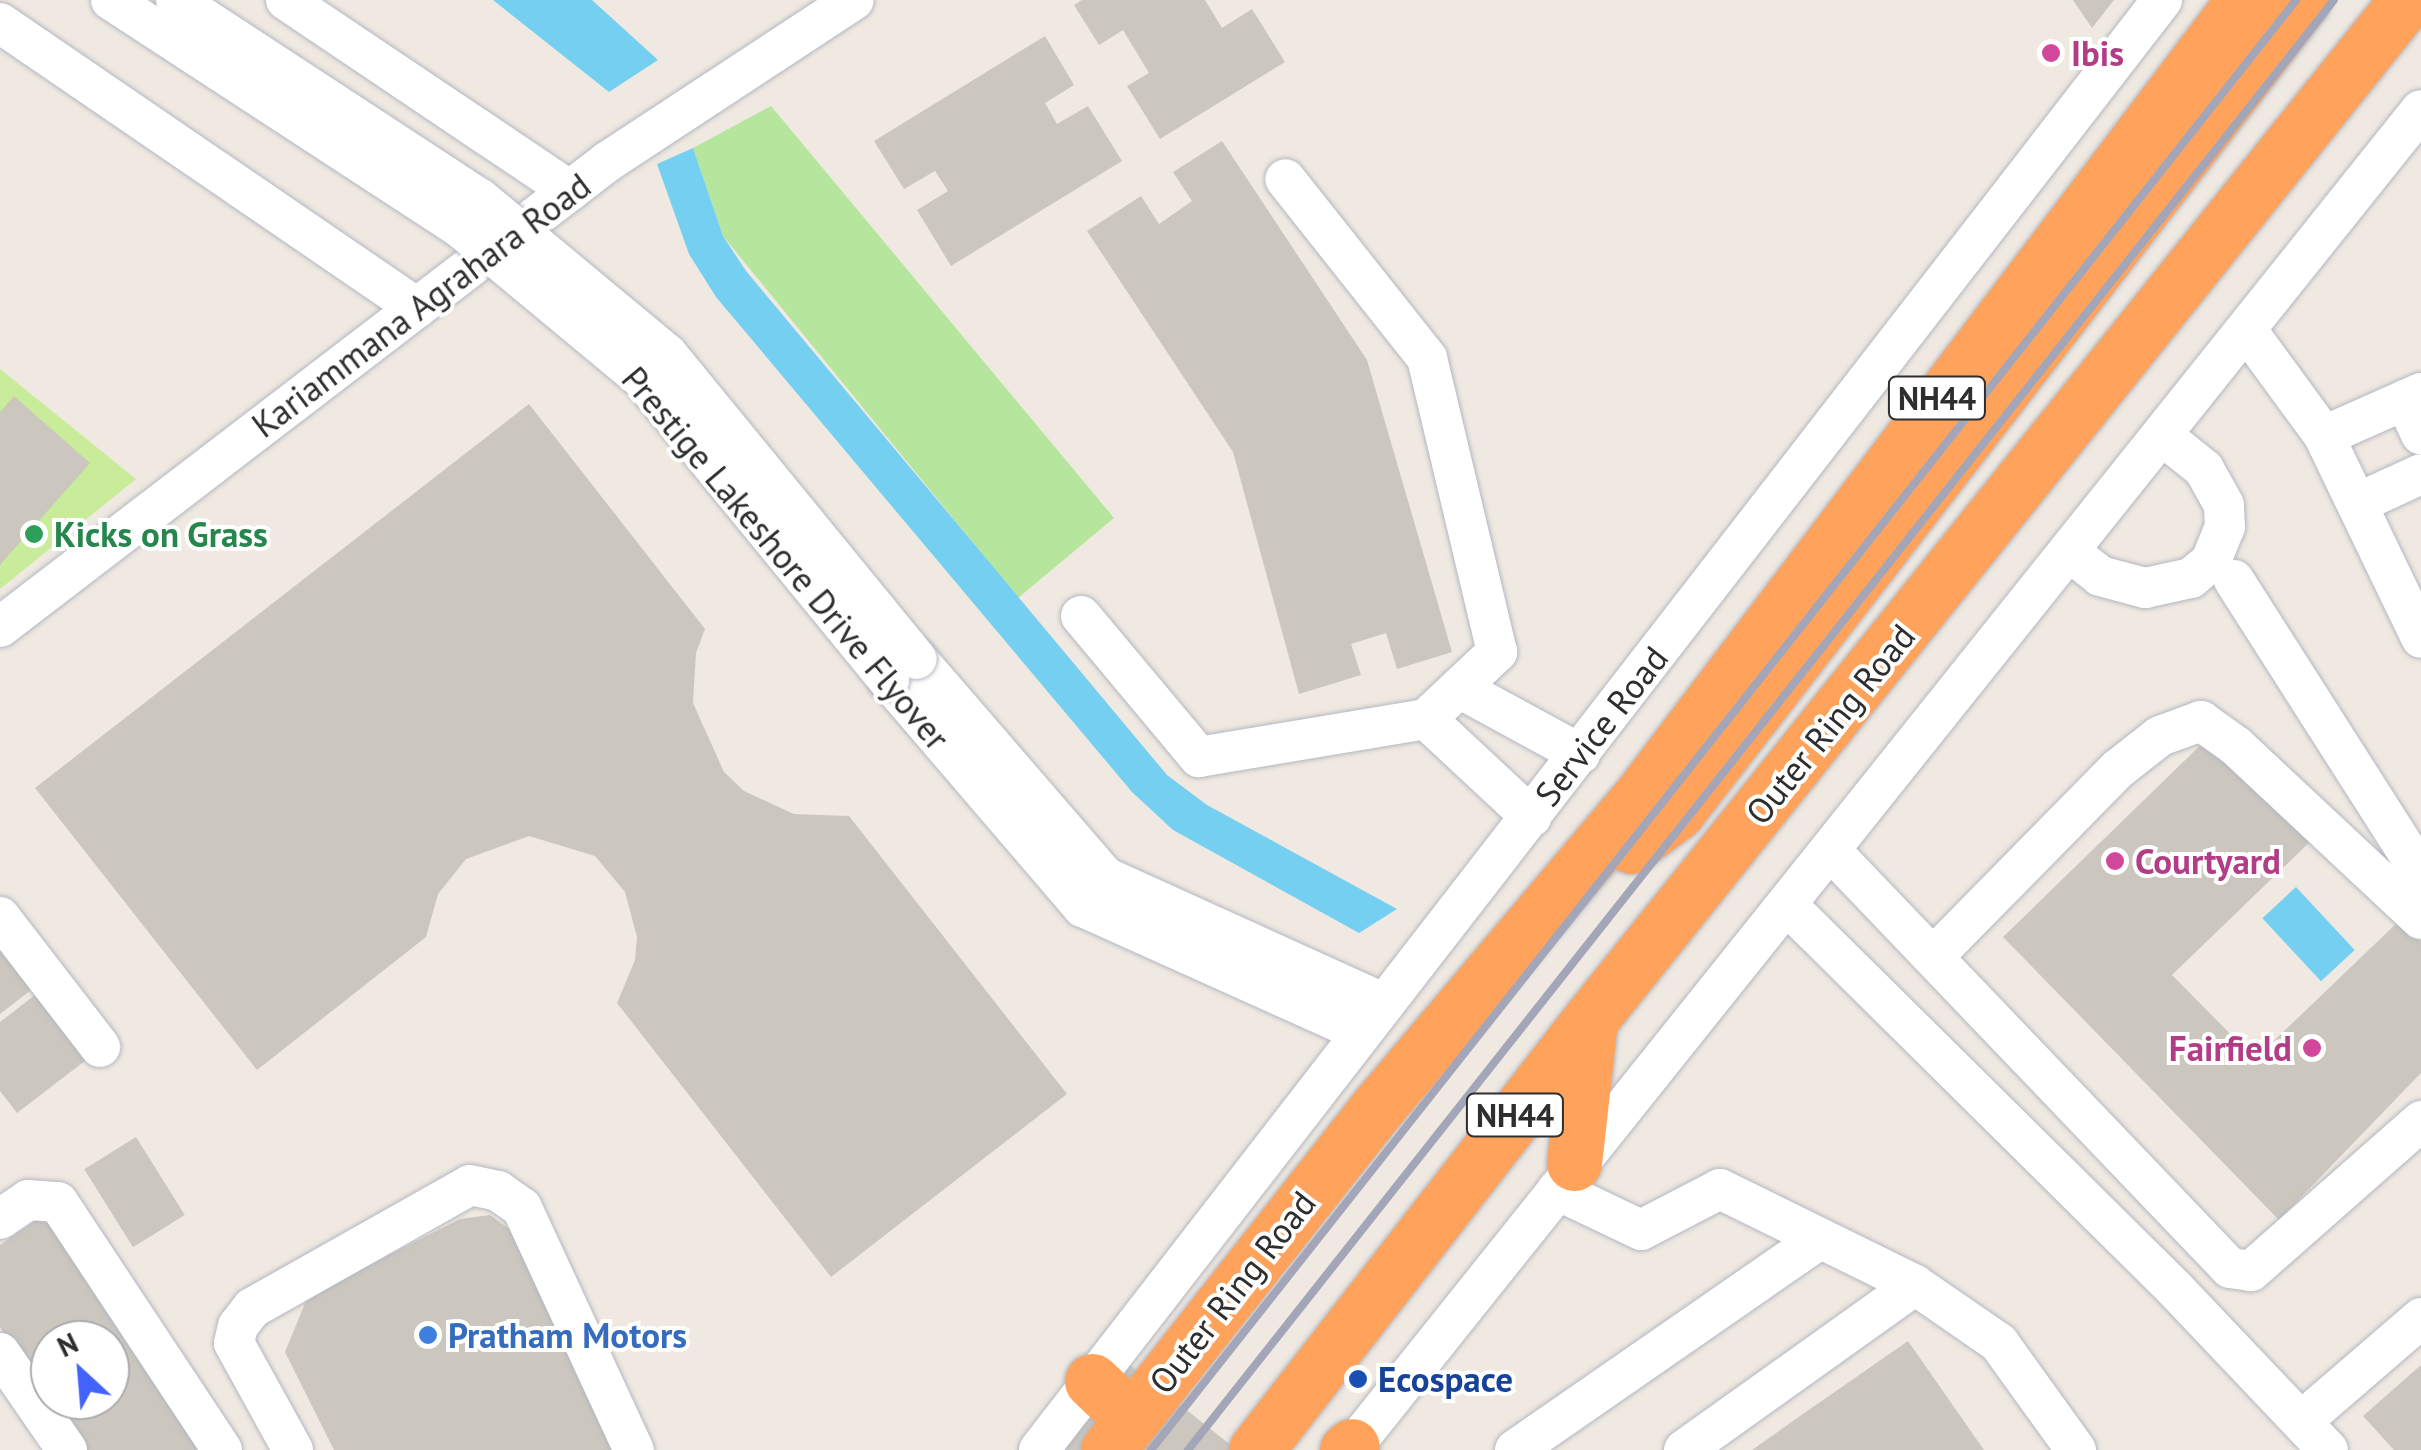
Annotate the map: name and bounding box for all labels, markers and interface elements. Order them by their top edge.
place label: Ibis [2071,32,2124,74]
marker: Ibis [2040,42,2062,64]
street label: Kariammana Agrahara Road [243,164,599,446]
street label: Prestige Lakeshore Drive Flyover [613,358,959,758]
road number: NH44 [1887,371,1987,425]
place label: Kicks on Grass [54,513,268,555]
marker: Kicks on Grass [23,523,45,545]
street label: Outer Ring Road [1737,616,1923,832]
street label: Service Road [1526,638,1676,814]
place label: Courtyard [2135,840,2281,882]
marker: Courtyard [2104,850,2126,872]
place label: Fairfield [2169,1027,2292,1069]
marker: Fairfield [2301,1037,2323,1059]
road number: NH44 [1465,1088,1565,1142]
street label: Outer Ring Road [1140,1183,1324,1401]
place label: Pratham Motors [448,1314,687,1356]
north arrow [30,1320,130,1420]
text: N [51,1324,84,1365]
marker: Pratham Motors [417,1324,439,1346]
place label: Ecospace [1378,1358,1513,1400]
marker: Ecospace [1347,1368,1369,1390]

